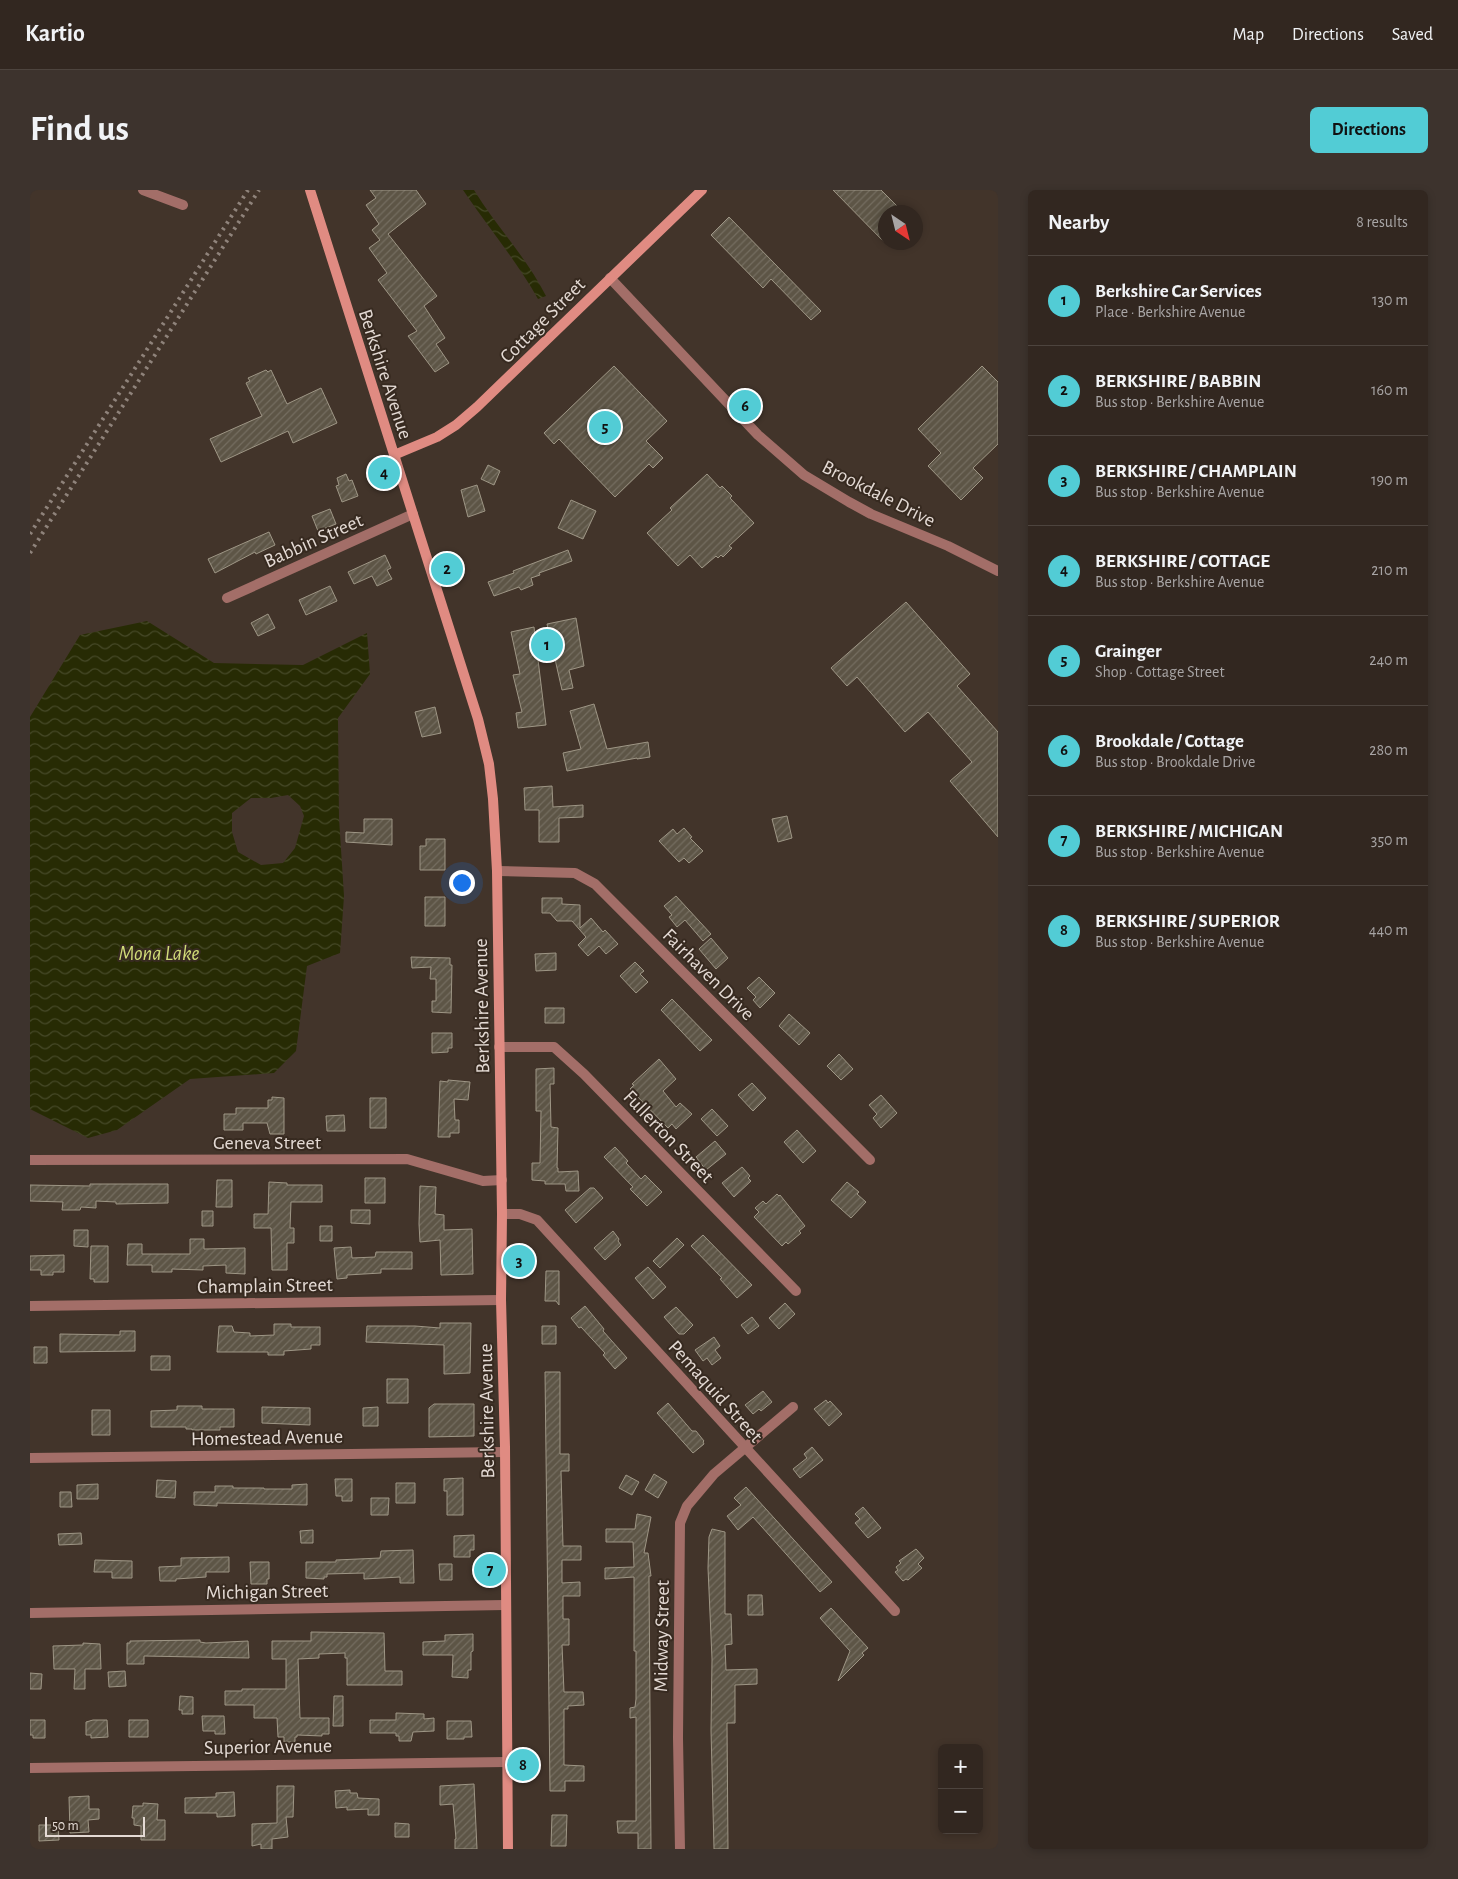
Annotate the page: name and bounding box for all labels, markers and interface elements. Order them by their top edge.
text: Kartio [25,22,85,46]
text: Map [1233,26,1264,44]
text: Directions [1292,26,1364,44]
text: Saved [1392,26,1433,44]
button: Directions [1310,107,1428,153]
text: Find us [30,112,129,147]
north arrow [878,205,923,250]
text: Nearby [1048,212,1109,233]
text: 8 results [1356,214,1408,230]
street label: Cottage Street [496,274,590,367]
text: Berkshire Car Services [1095,282,1262,301]
text: 1 [1061,292,1067,308]
text: 130 m [1372,292,1408,308]
text: Place · Berkshire Avenue [1095,304,1245,320]
street label: Berkshire Avenue [355,307,415,442]
text: BERKSHIRE / BABBIN [1095,372,1262,391]
text: 2 [1060,382,1068,398]
text: 160 m [1371,382,1408,398]
pin: 6 [729,387,761,425]
text: Bus stop · Berkshire Avenue [1095,394,1264,410]
pin: 5 [589,408,621,446]
pin: 4 [368,454,400,492]
street label: Brookdale Drive [819,457,938,531]
text: BERKSHIRE / CHAMPLAIN [1095,462,1297,481]
text: 3 [1061,472,1067,488]
text: 190 m [1371,472,1408,488]
text: Bus stop · Berkshire Avenue [1095,484,1264,500]
street label: Babbin Street [261,510,366,572]
pin: 2 [431,550,463,588]
text: BERKSHIRE / COTTAGE [1095,552,1270,571]
text: 4 [1060,562,1068,578]
text: 210 m [1371,562,1408,578]
text: Bus stop · Berkshire Avenue [1095,574,1264,590]
pin: 1 [531,626,563,664]
text: Grainger [1095,642,1162,661]
text: 5 [1061,652,1067,668]
text: 240 m [1369,652,1408,668]
text: Shop · Cottage Street [1095,664,1225,680]
text: Brookdale / Cottage [1095,732,1244,751]
text: 6 [1060,742,1068,758]
text: 280 m [1369,742,1408,758]
text: Bus stop · Brookdale Drive [1095,754,1255,770]
text: BERKSHIRE / MICHIGAN [1095,822,1283,841]
text: 7 [1061,832,1067,848]
text: 350 m [1371,832,1408,848]
text: Bus stop · Berkshire Avenue [1095,844,1264,860]
your location [449,870,475,896]
text: BERKSHIRE / SUPERIOR [1095,912,1280,931]
text: 8 [1060,922,1068,938]
text: 440 m [1369,922,1408,938]
street label: Fairhaven Drive [659,925,758,1024]
text: Bus stop · Berkshire Avenue [1095,934,1264,950]
street label: Berkshire Avenue [471,938,493,1074]
water label: Mona Lake [119,943,200,964]
street label: Fullerton Street [619,1087,718,1187]
street label: Geneva Street [213,1133,322,1153]
pin: 3 [503,1242,535,1280]
street label: Champlain Street [197,1275,334,1297]
street label: Pemaquid Street [664,1337,767,1447]
street label: Berkshire Avenue [476,1343,498,1479]
street label: Homestead Avenue [191,1427,343,1449]
pin: 7 [474,1551,506,1589]
street label: Midway Street [651,1579,673,1692]
street label: Michigan Street [205,1581,329,1603]
street label: Superior Avenue [204,1736,332,1758]
map controls [938,1744,983,1834]
button: + [938,1744,983,1789]
pin: 8 [507,1746,539,1784]
button: − [938,1789,983,1834]
scale bar [45,1814,145,1837]
text: 50 m [52,1819,79,1833]

